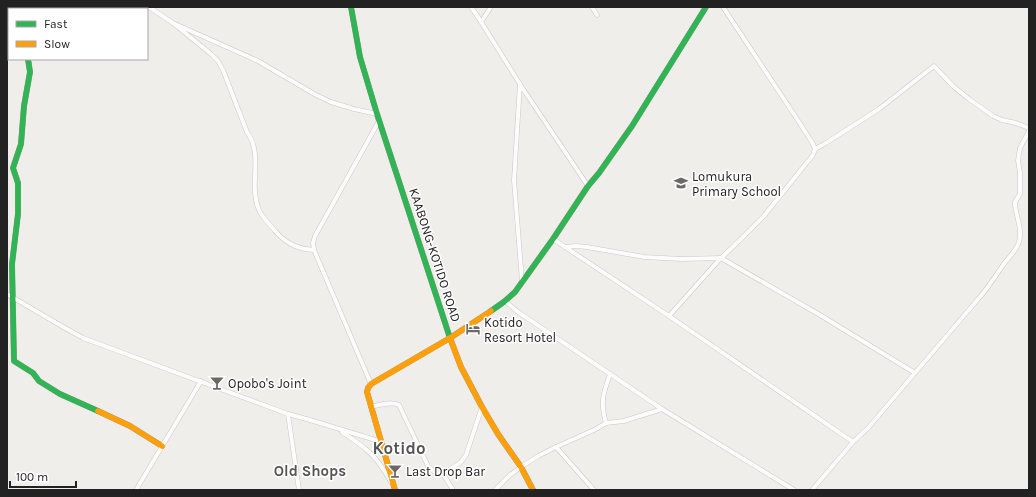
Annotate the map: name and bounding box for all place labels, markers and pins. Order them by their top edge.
place label: Lomukura Primary School [692,169,781,199]
school or university icon: Lomukura Primary School [673,175,689,191]
place label: Kotido Resort Hotel [484,315,556,345]
hotel icon: Kotido Resort Hotel [465,321,481,337]
bar icon: Opobo's Joint [209,375,225,391]
place label: Opobo's Joint [228,376,307,391]
bar icon: Last Drop Bar [387,463,403,479]
place label: Last Drop Bar [406,464,485,479]

